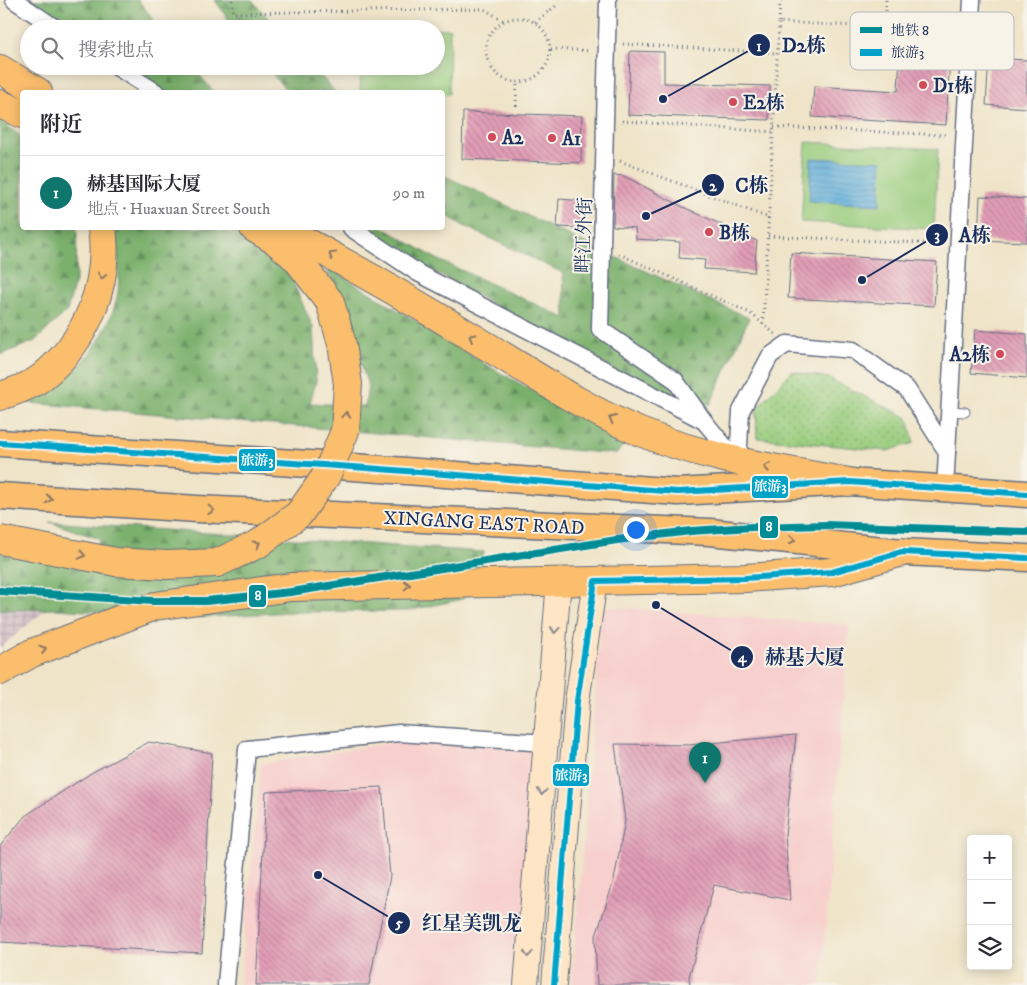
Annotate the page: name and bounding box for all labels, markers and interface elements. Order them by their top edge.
legend [850,12,1014,70]
search box [20,20,445,75]
text: 地铁 8 [891,22,929,40]
callout: D2栋 [747,28,836,63]
icon: search [38,34,66,62]
text: D2栋 [782,34,826,59]
text: 1 [756,37,762,56]
text: 搜索地点 [78,39,154,62]
text: 旅游3 [891,44,924,62]
place label: D1栋 [933,75,973,98]
marker: D1栋 [917,79,929,91]
place label: E2栋 [743,92,785,115]
marker: E2栋 [727,96,739,108]
text: 附近 [40,112,82,138]
place label: A2 [501,127,524,150]
place label: A1 [561,128,581,151]
marker: A2 [486,131,498,143]
marker: A1 [546,132,558,144]
callout: C栋 [701,168,779,203]
text: 赫基国际大厦 [87,173,201,196]
text: C栋 [735,174,769,199]
text: 2 [709,177,717,196]
text: 1 [53,183,59,203]
text: 90 m [393,183,425,203]
street label: 畔江外街 [572,197,597,273]
text: 地点 · Huaxuan Street South [87,199,270,219]
callout: A栋 [924,218,1002,253]
place label: B栋 [719,222,750,245]
text: A栋 [958,224,991,249]
marker: B栋 [703,226,715,238]
text: 3 [934,226,940,245]
one-way arrow [328,251,337,261]
one-way arrow [97,272,107,280]
one-way arrow [468,333,477,343]
place label: A2栋 [949,344,990,367]
marker: A2栋 [994,348,1006,360]
one-way arrow [340,411,351,419]
one-way arrow [608,415,617,425]
line badge: 旅游3 [238,448,276,472]
text: 旅游3 [240,452,274,470]
one-way arrow [762,462,771,473]
line badge: 旅游3 [751,475,789,499]
text: 旅游3 [753,478,787,496]
one-way arrow [45,494,53,505]
one-way arrow [208,505,215,515]
street label: XINGANG EAST ROAD [383,507,585,540]
line badge: 8 [759,515,779,539]
your location [623,517,649,543]
text: 8 [765,518,773,536]
one-way arrow [789,534,797,545]
one-way arrow [251,540,260,550]
one-way arrow [78,550,87,560]
one-way arrow [404,580,411,590]
line badge: 8 [248,584,267,608]
text: 8 [254,587,262,605]
one-way arrow [550,626,561,634]
callout: 赫基大厦 [730,640,855,675]
one-way arrow [39,645,47,655]
text: 赫基大厦 [765,646,845,671]
text: 4 [737,648,748,667]
pin: 1 [689,742,721,783]
line badge: 旅游3 [552,763,590,787]
text: 旅游3 [554,767,588,785]
one-way arrow [536,788,547,796]
map controls [967,835,1012,970]
button: + [967,835,1012,880]
button: − [967,880,1012,925]
callout: 红星美凯龙 [387,906,532,941]
text: 红星美凯龙 [422,912,522,937]
text: 5 [394,914,403,933]
button: layers [967,925,1012,970]
one-way arrow [523,950,534,958]

